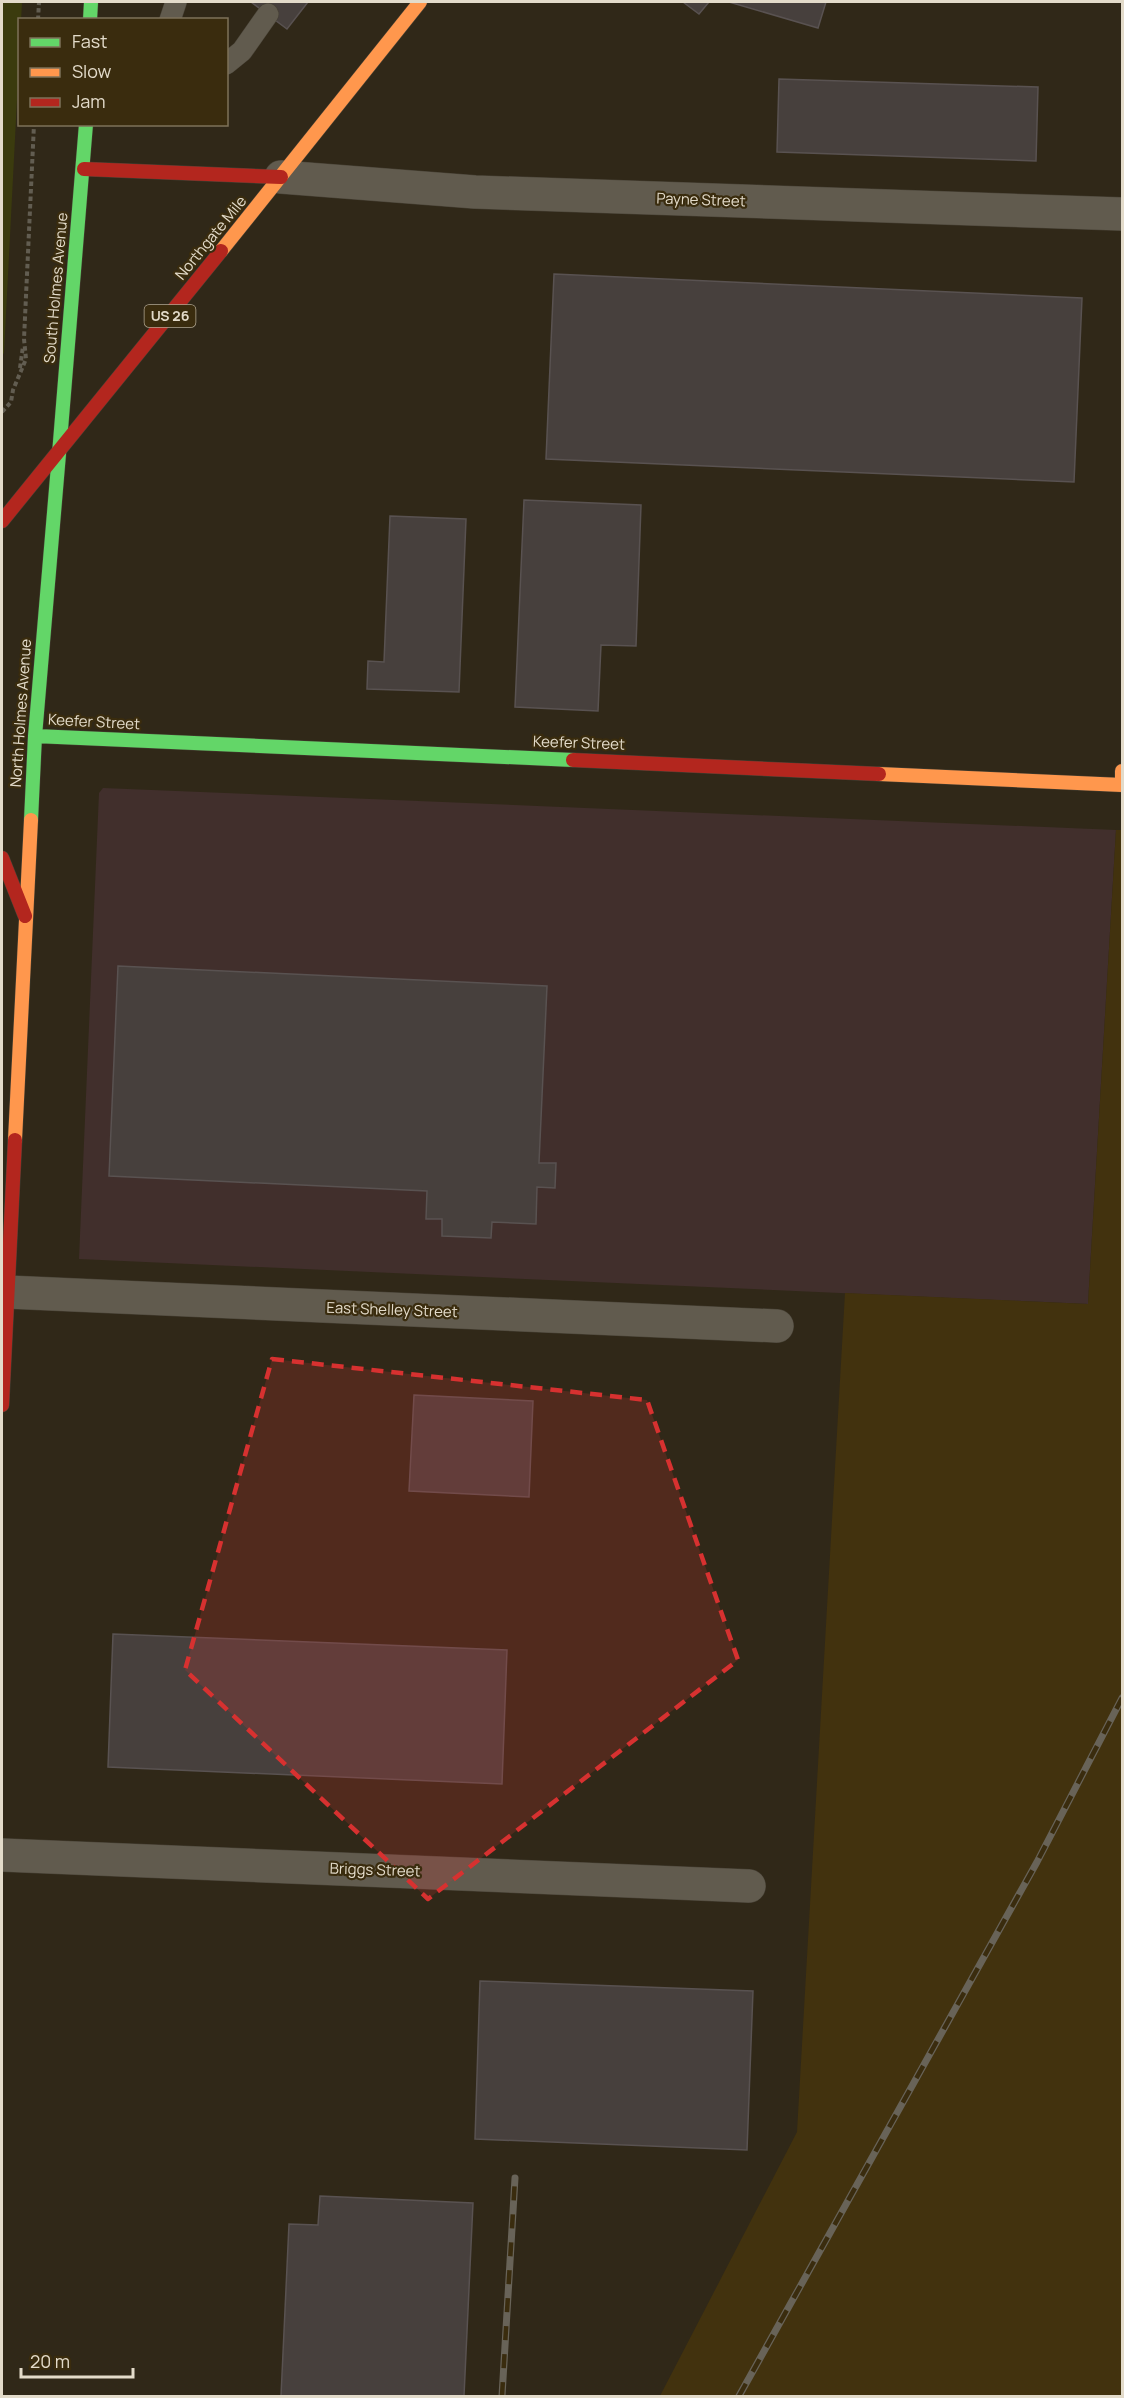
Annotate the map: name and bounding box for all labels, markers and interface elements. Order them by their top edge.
legend [18,18,228,126]
text: Fast [72,29,107,53]
text: Slow [72,59,112,83]
text: Jam [72,89,106,113]
street label: Payne Street [656,187,746,212]
street label: Northgate Mile [170,191,251,284]
street label: South Holmes Avenue [38,211,73,364]
road number: US 26 [144,305,195,327]
street label: North Holmes Avenue [5,638,36,788]
street label: Keefer Street [47,709,141,734]
street label: Keefer Street [533,730,625,755]
street label: East Shelley Street [326,1297,458,1322]
street label: Briggs Street [329,1857,421,1882]
scale bar [21,2341,134,2379]
text: 20 m [30,2349,70,2373]

